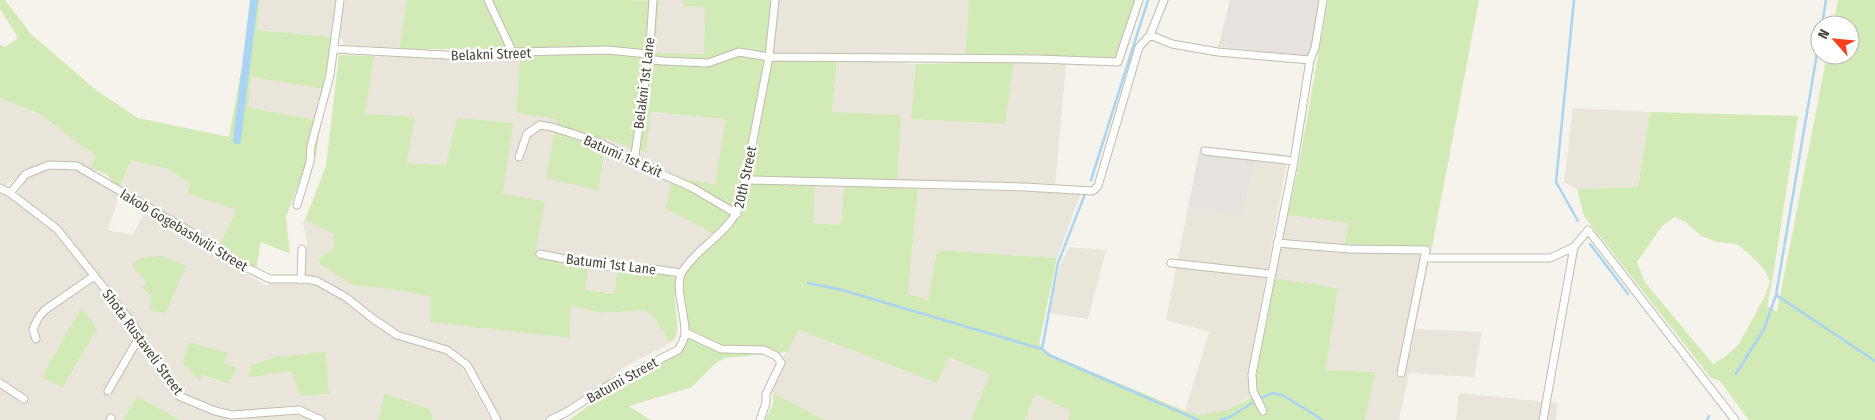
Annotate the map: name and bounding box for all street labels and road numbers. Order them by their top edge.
street label: Belakni 1st Lane [630,36,659,130]
street label: Belakni Street [451,45,532,64]
street label: Batumi 1st Exit [581,132,665,181]
street label: 20th Street [731,144,760,210]
street label: Iakob Gogebashvili Street [117,186,251,275]
street label: Batumi 1st Lane [565,251,657,278]
street label: Shota Rustaveli Street [99,286,187,399]
street label: Batumi Street [584,354,661,407]

